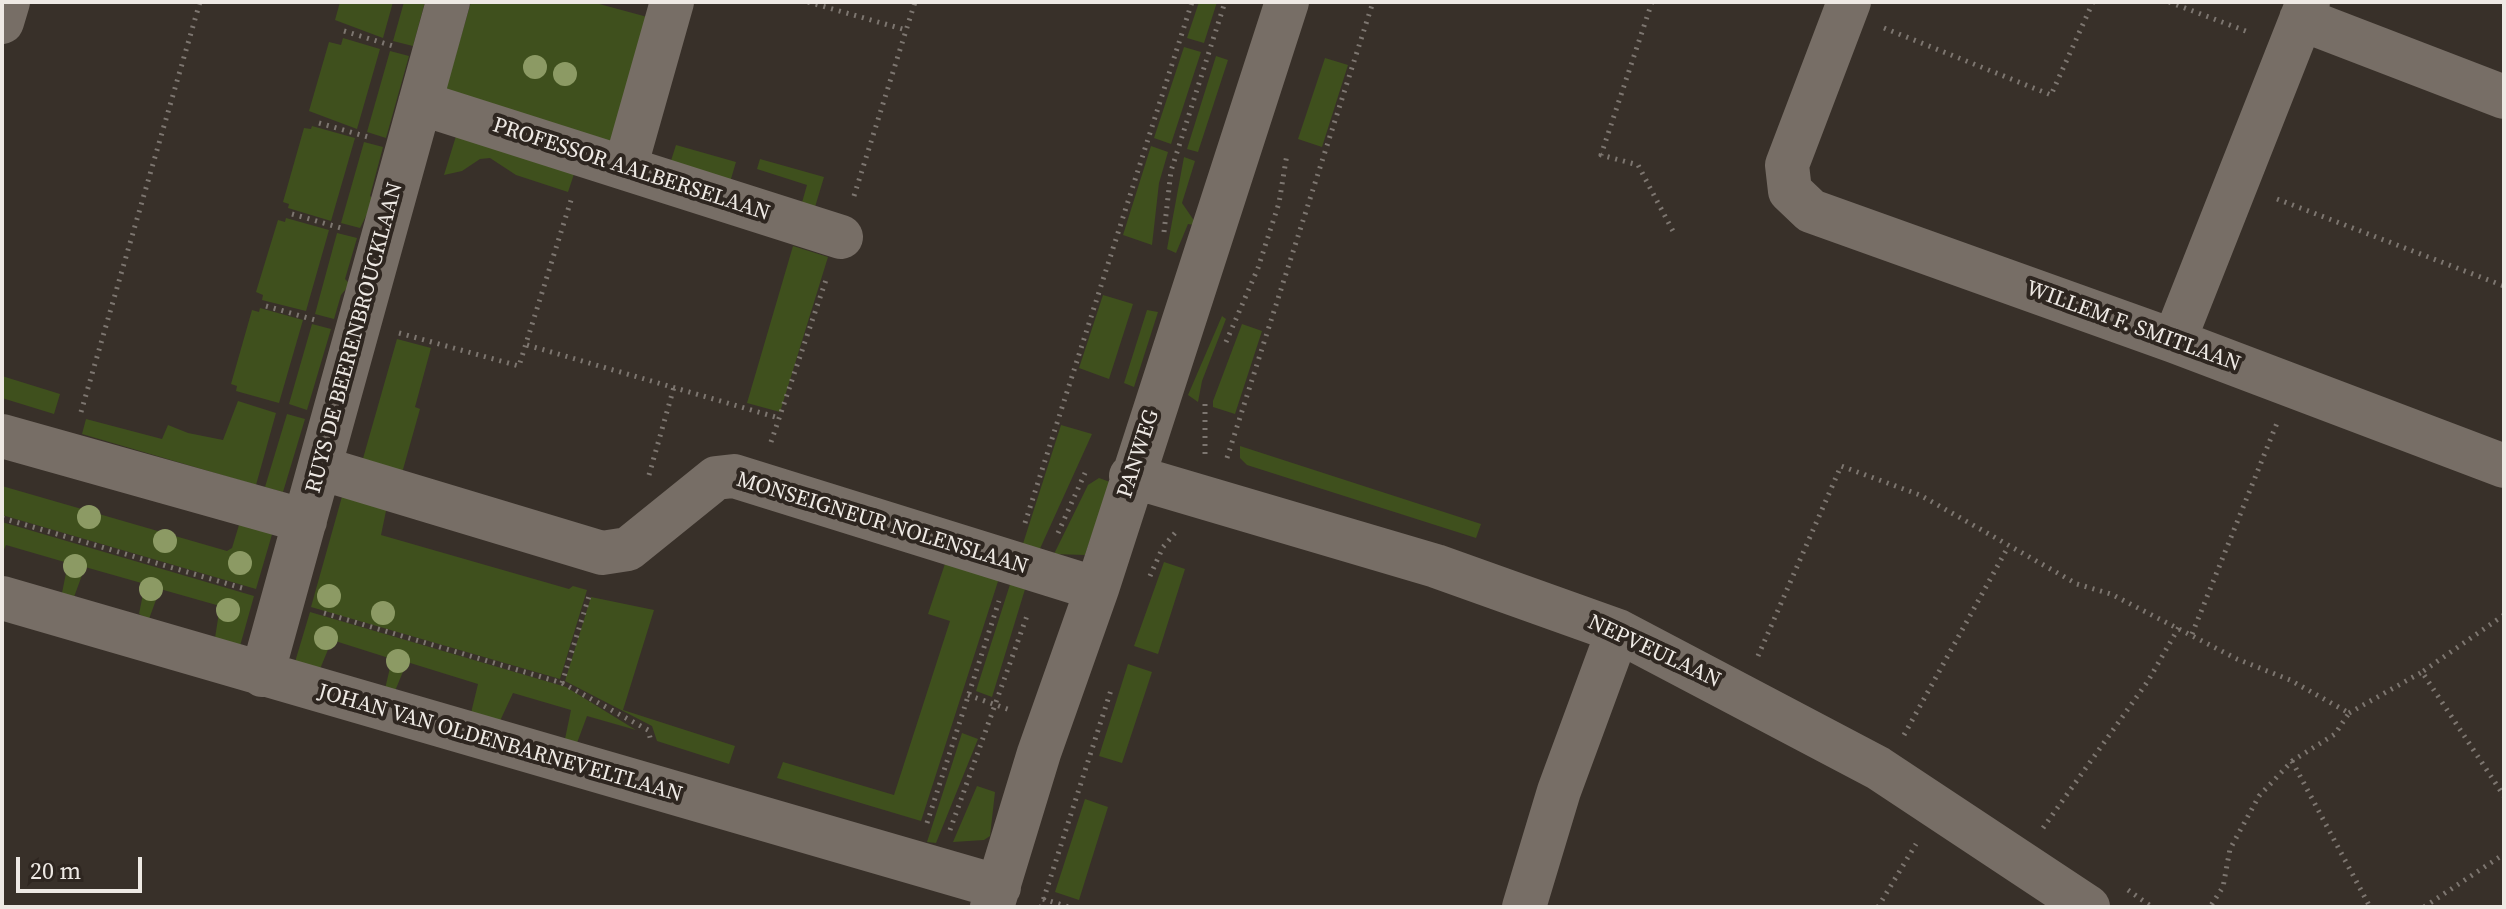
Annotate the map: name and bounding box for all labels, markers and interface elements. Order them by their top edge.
street label: PROFESSOR AALBERSELAAN [489,113,773,227]
street label: RUYS DE BEERENBROUCKLAAN [301,180,409,496]
street label: WILLEM F. SMITLAAN [2022,276,2244,378]
street label: PANWEG [1112,406,1166,502]
street label: MONSEIGNEUR NOLENSLAAN [733,467,1031,581]
street label: NEPVEULAAN [1583,610,1725,694]
street label: JOHAN VAN OLDENBARNEVELTLAAN [315,679,685,809]
scale bar [20,841,146,891]
text: 20 m [30,854,81,887]

